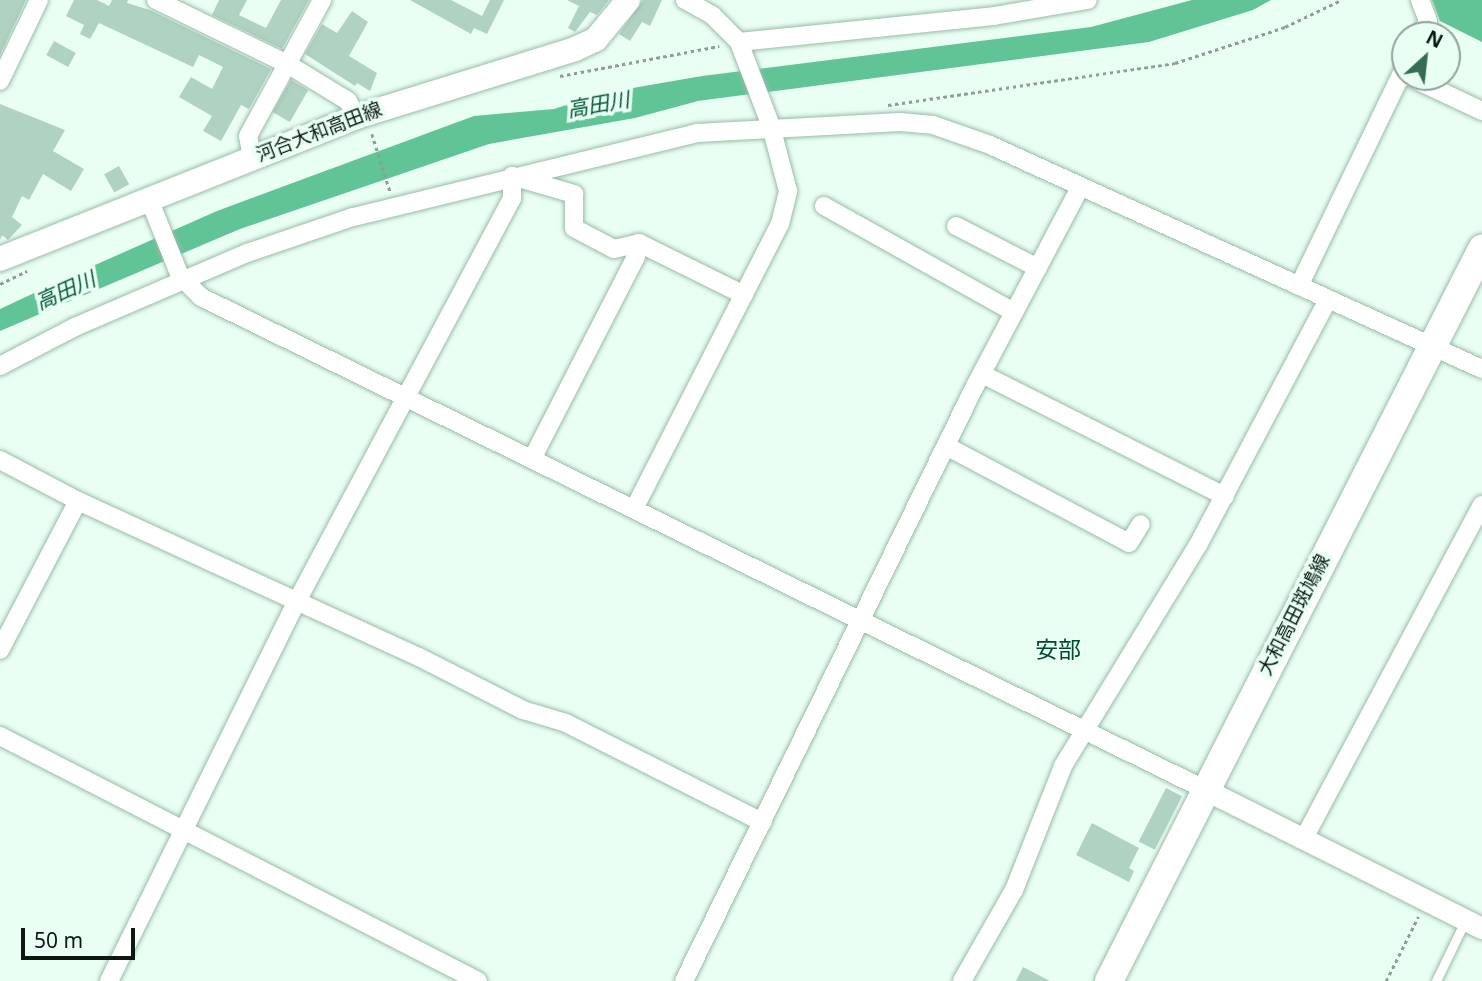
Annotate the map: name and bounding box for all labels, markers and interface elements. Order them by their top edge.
north arrow [1391,21,1461,91]
text: N [1422,24,1447,54]
water label: 高田川 [565,86,631,122]
street label: 河合大和高田線 [253,98,385,166]
water label: 高田川 [31,266,99,314]
street label: 大和高田斑鳩線 [1254,551,1334,679]
district label: 安部 [1035,635,1081,663]
scale bar [24,914,138,958]
text: 50 m [34,926,83,954]

